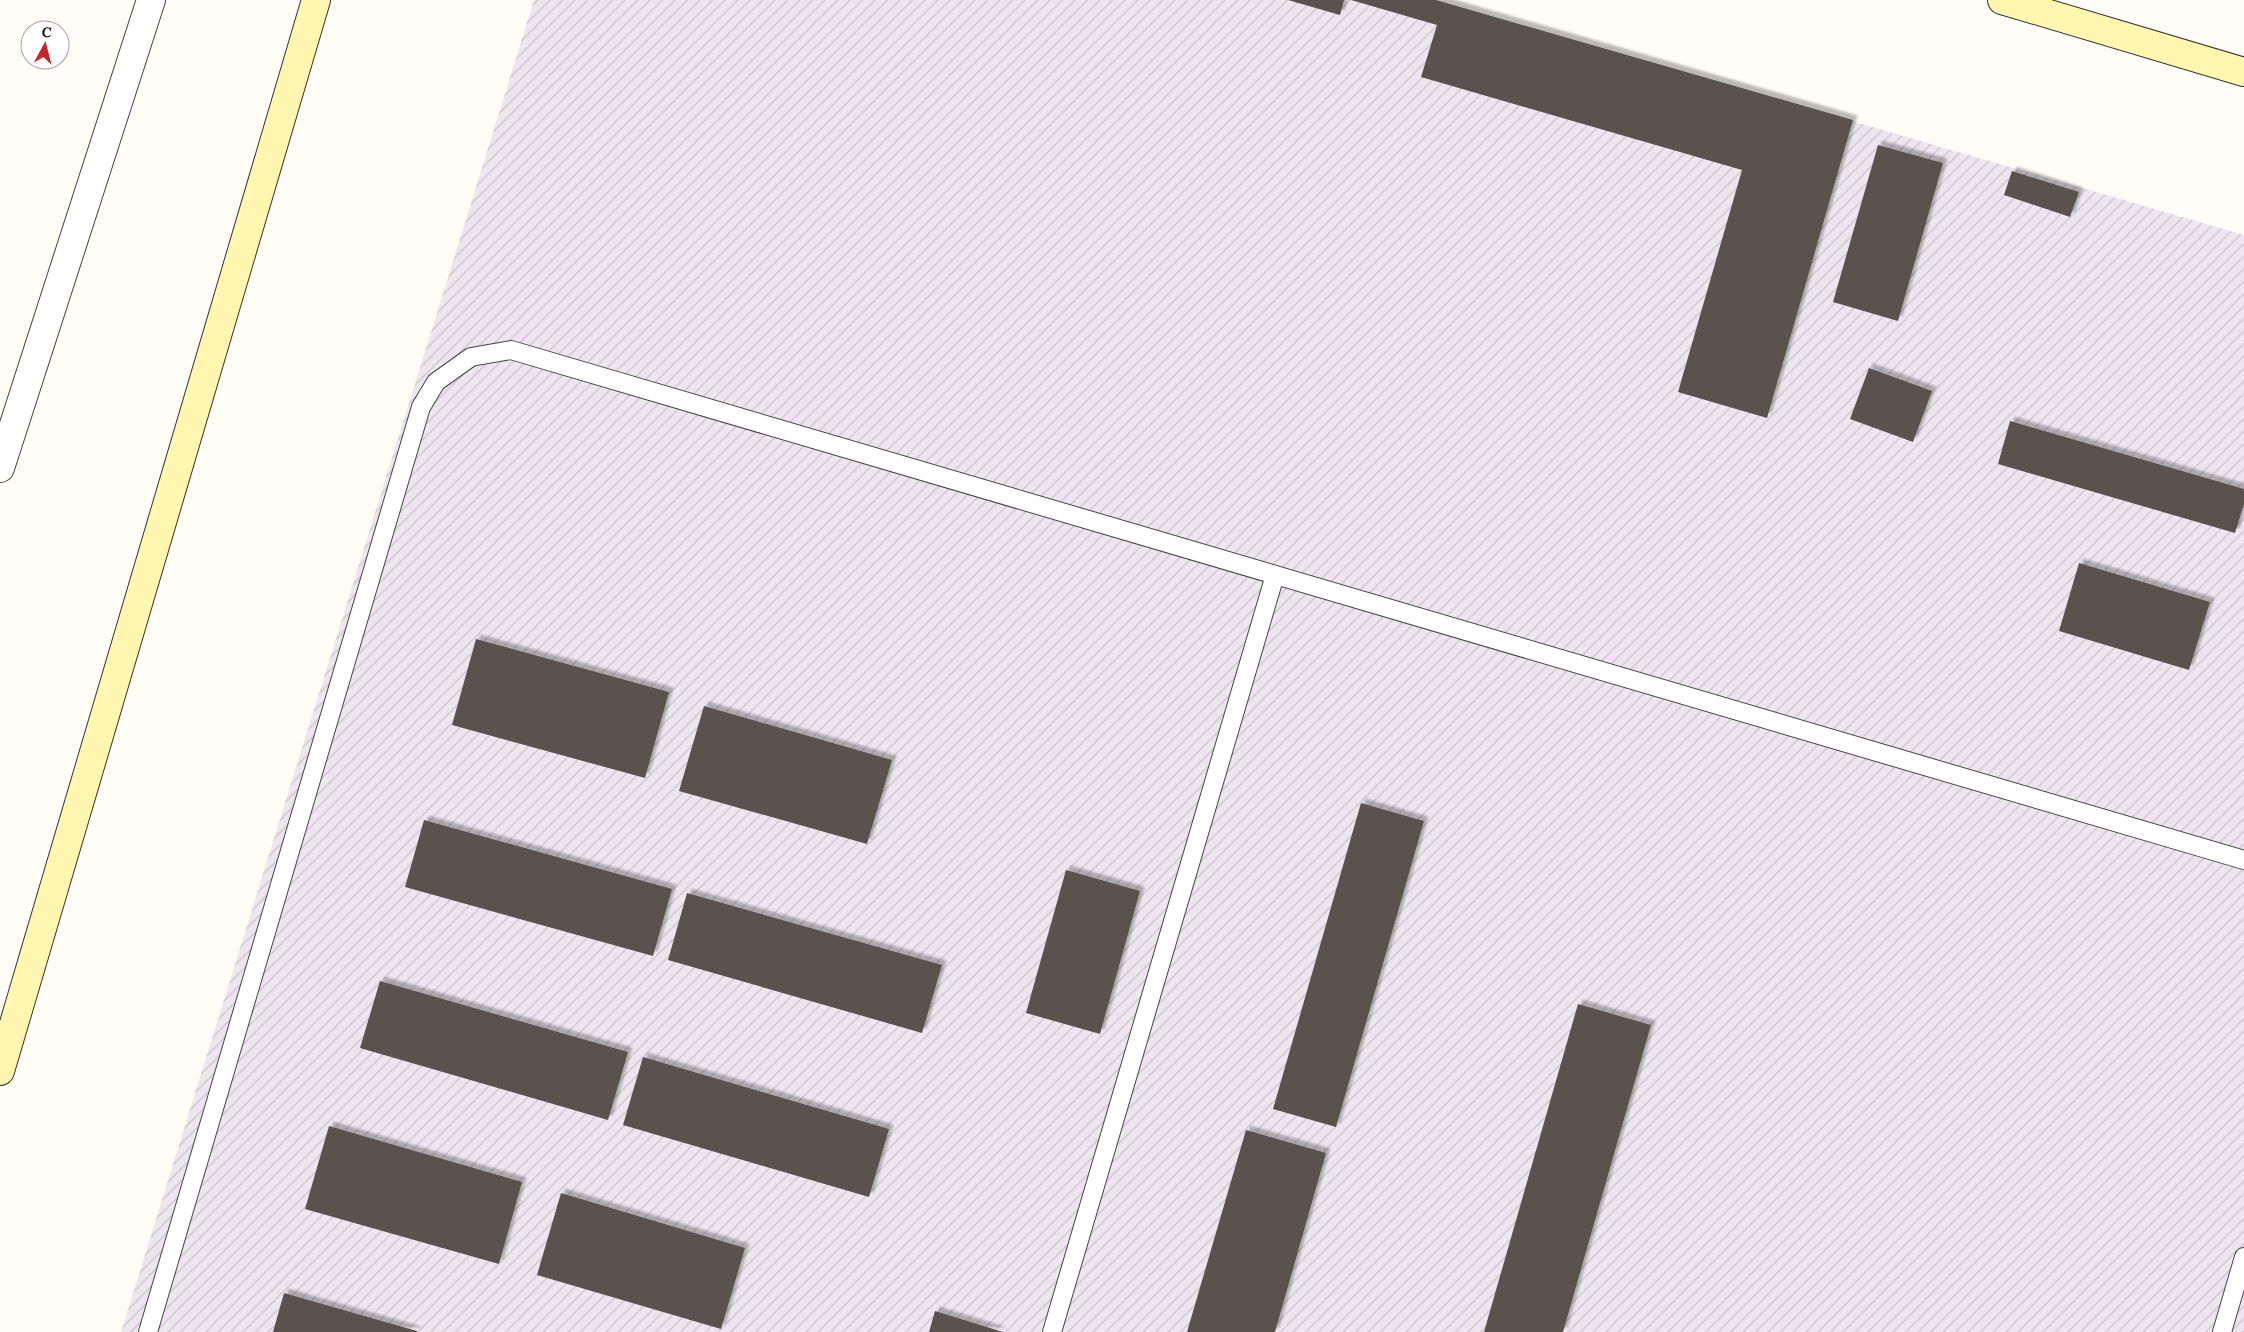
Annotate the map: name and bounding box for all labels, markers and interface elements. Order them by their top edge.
north arrow [20,20,70,70]
text: С [41,23,53,42]

